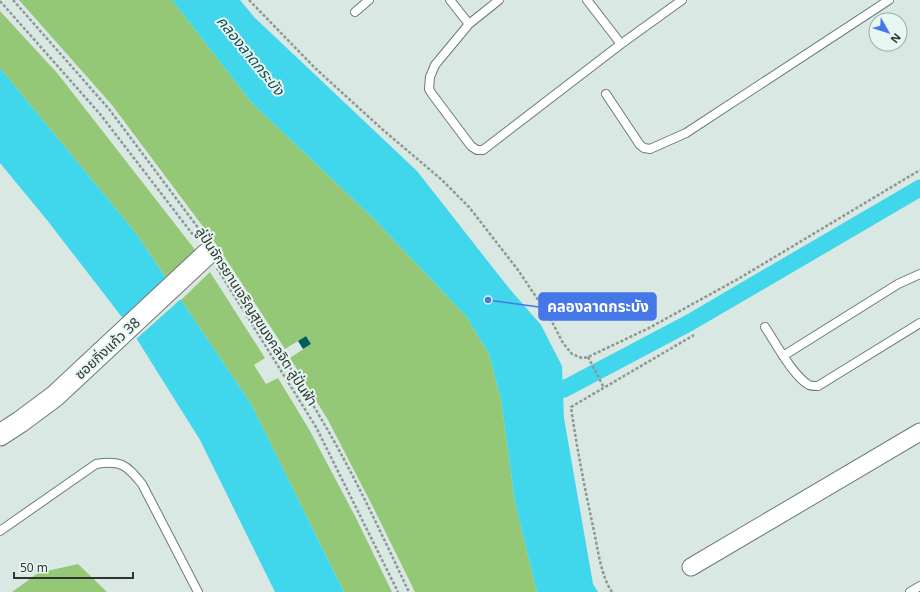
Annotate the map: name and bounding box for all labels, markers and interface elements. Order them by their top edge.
water label: คลองลาดกระบัง [213,11,290,100]
north arrow [868,12,908,52]
text: N [888,30,905,47]
street label: ลู่ปั่นจักรยานเจริญสุขมงคลจิต ลู่ปั่นฟ้า [192,223,322,409]
callout: คลองลาดกระบัง [539,293,656,320]
text: คลองลาดกระบัง [547,296,649,316]
street label: ซอยกิ่งแก้ว 38 [70,313,144,383]
scale bar [14,554,133,580]
text: 50 m [20,559,48,576]

